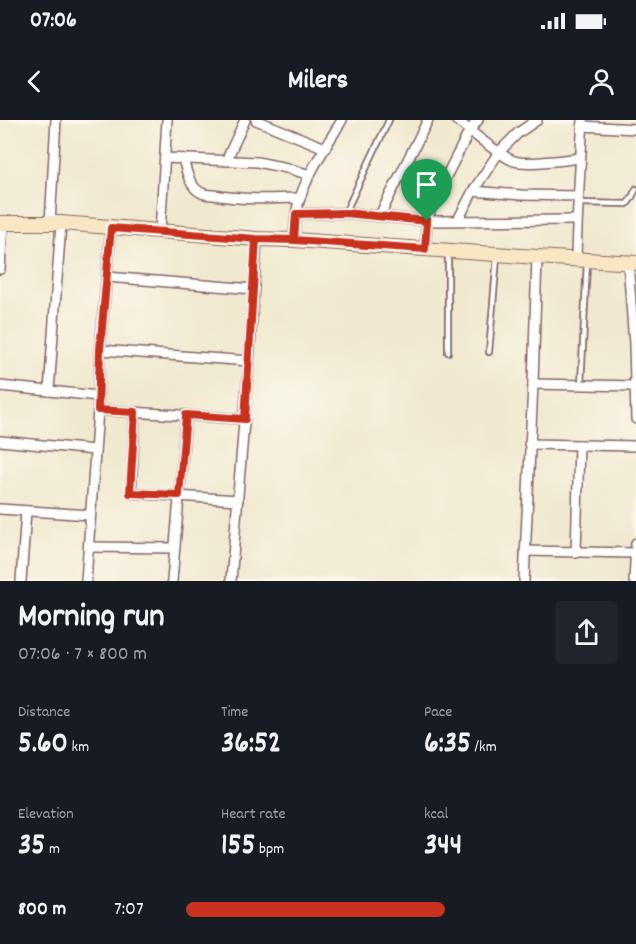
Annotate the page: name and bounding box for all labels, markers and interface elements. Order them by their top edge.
text: 07:06 [30,6,77,37]
text: Milers [288,62,348,101]
icon: back [18,65,51,98]
icon: person [585,65,618,98]
pin [401,159,452,221]
icon: arrive [410,168,443,201]
text: Morning run [18,595,165,642]
button: share [555,601,618,664]
text: 07:06 · 7 × 800 m [18,641,147,669]
text: Distance [18,701,70,724]
text: Time [221,701,248,724]
text: Pace [424,701,452,724]
text: 5.60 [18,724,68,767]
text: 36:52 [221,724,281,767]
text: 6:35 [424,724,471,767]
text: km [68,736,89,759]
text: /km [471,736,497,759]
text: Elevation [18,803,74,826]
text: Heart rate [221,803,286,826]
text: kcal [424,803,448,826]
text: 35 [18,826,45,869]
text: 155 [221,826,255,869]
text: 344 [424,826,462,869]
text: m [45,838,60,861]
text: bpm [255,838,284,861]
text: 800 m [18,896,66,924]
text: 7:07 [114,896,144,924]

